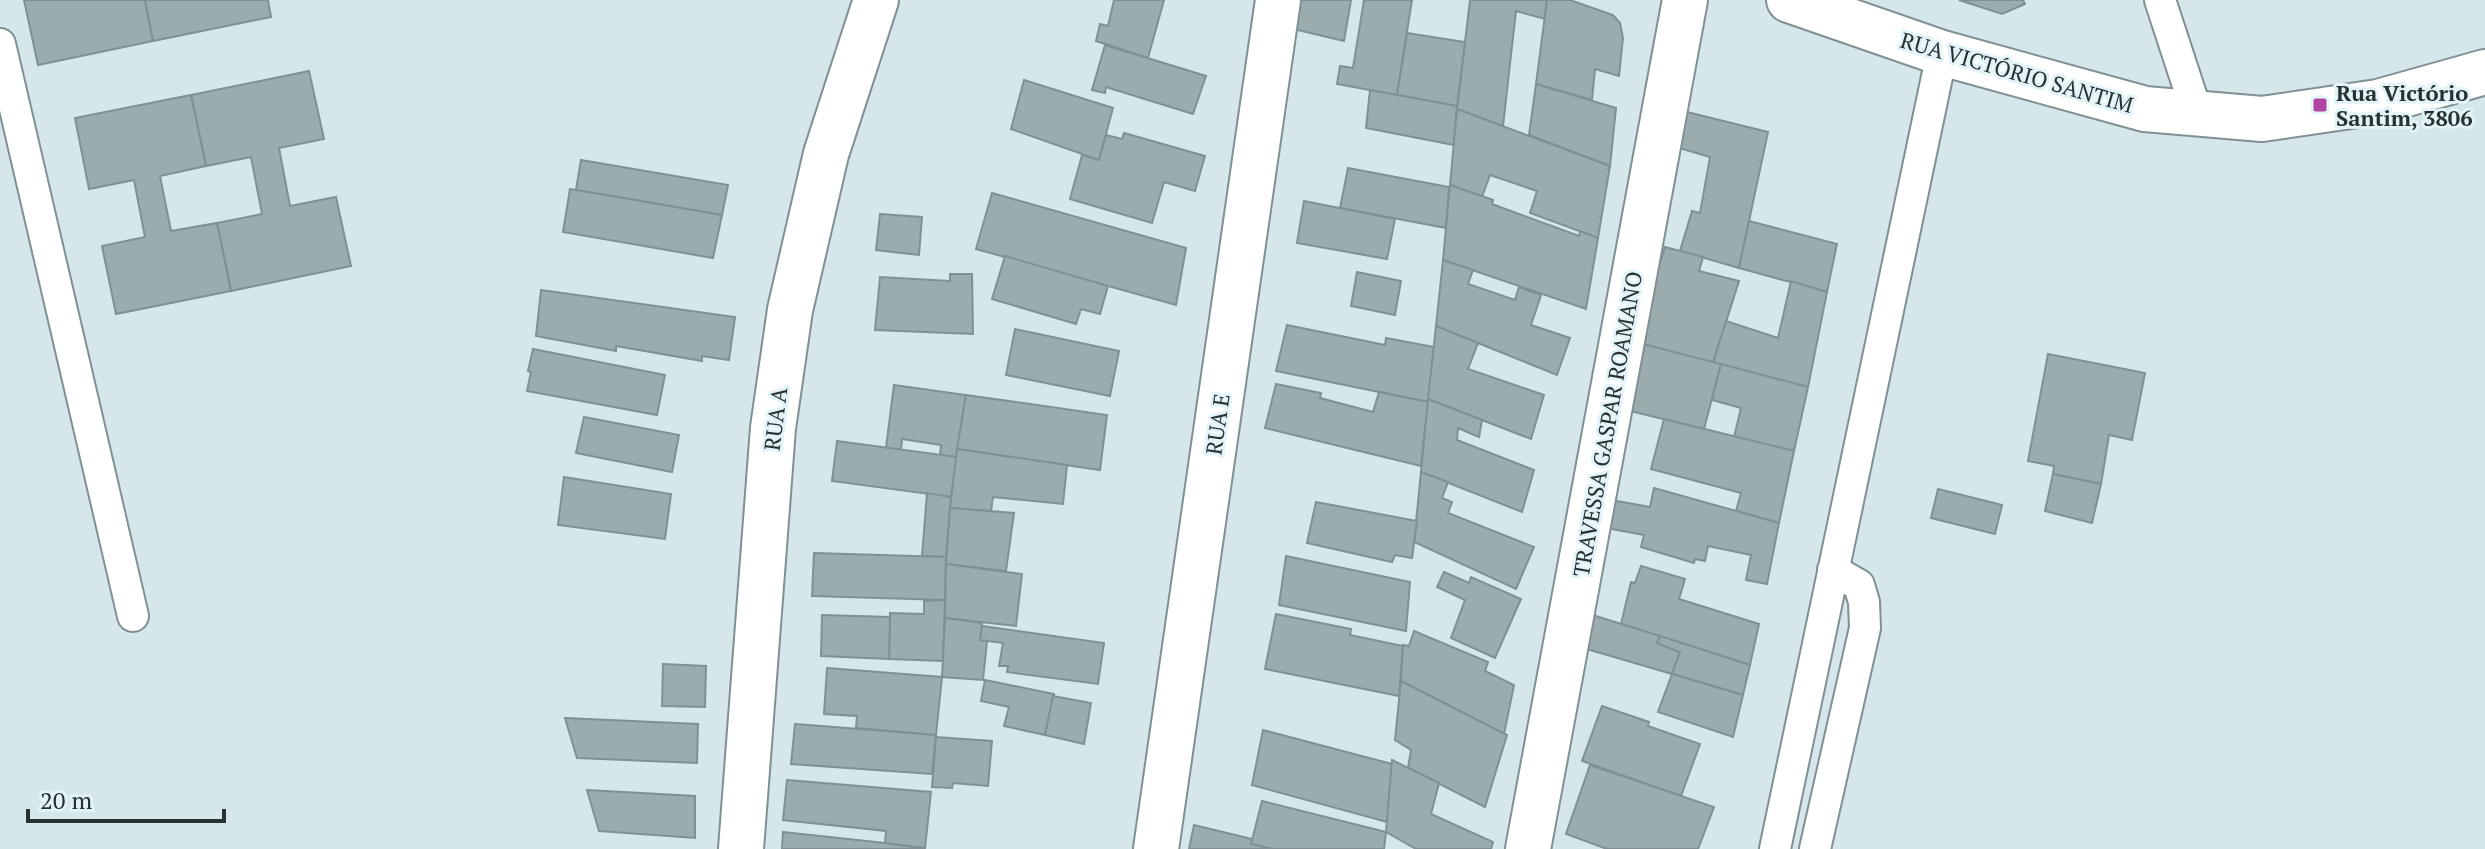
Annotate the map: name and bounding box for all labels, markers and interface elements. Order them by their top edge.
street label: RUA VICTÓRIO SANTIM [1897,25,2137,119]
place label: Rua Victório Santim, 3806 [2336,78,2473,132]
marker: Rua Victório Santim, 3806 [2311,96,2329,114]
street label: TRAVESSA GASPAR ROAMANO [1566,269,1648,579]
street label: RUA A [757,385,793,452]
street label: RUA E [1198,392,1236,456]
scale bar [28,773,224,823]
text: 20 m [40,784,92,816]

